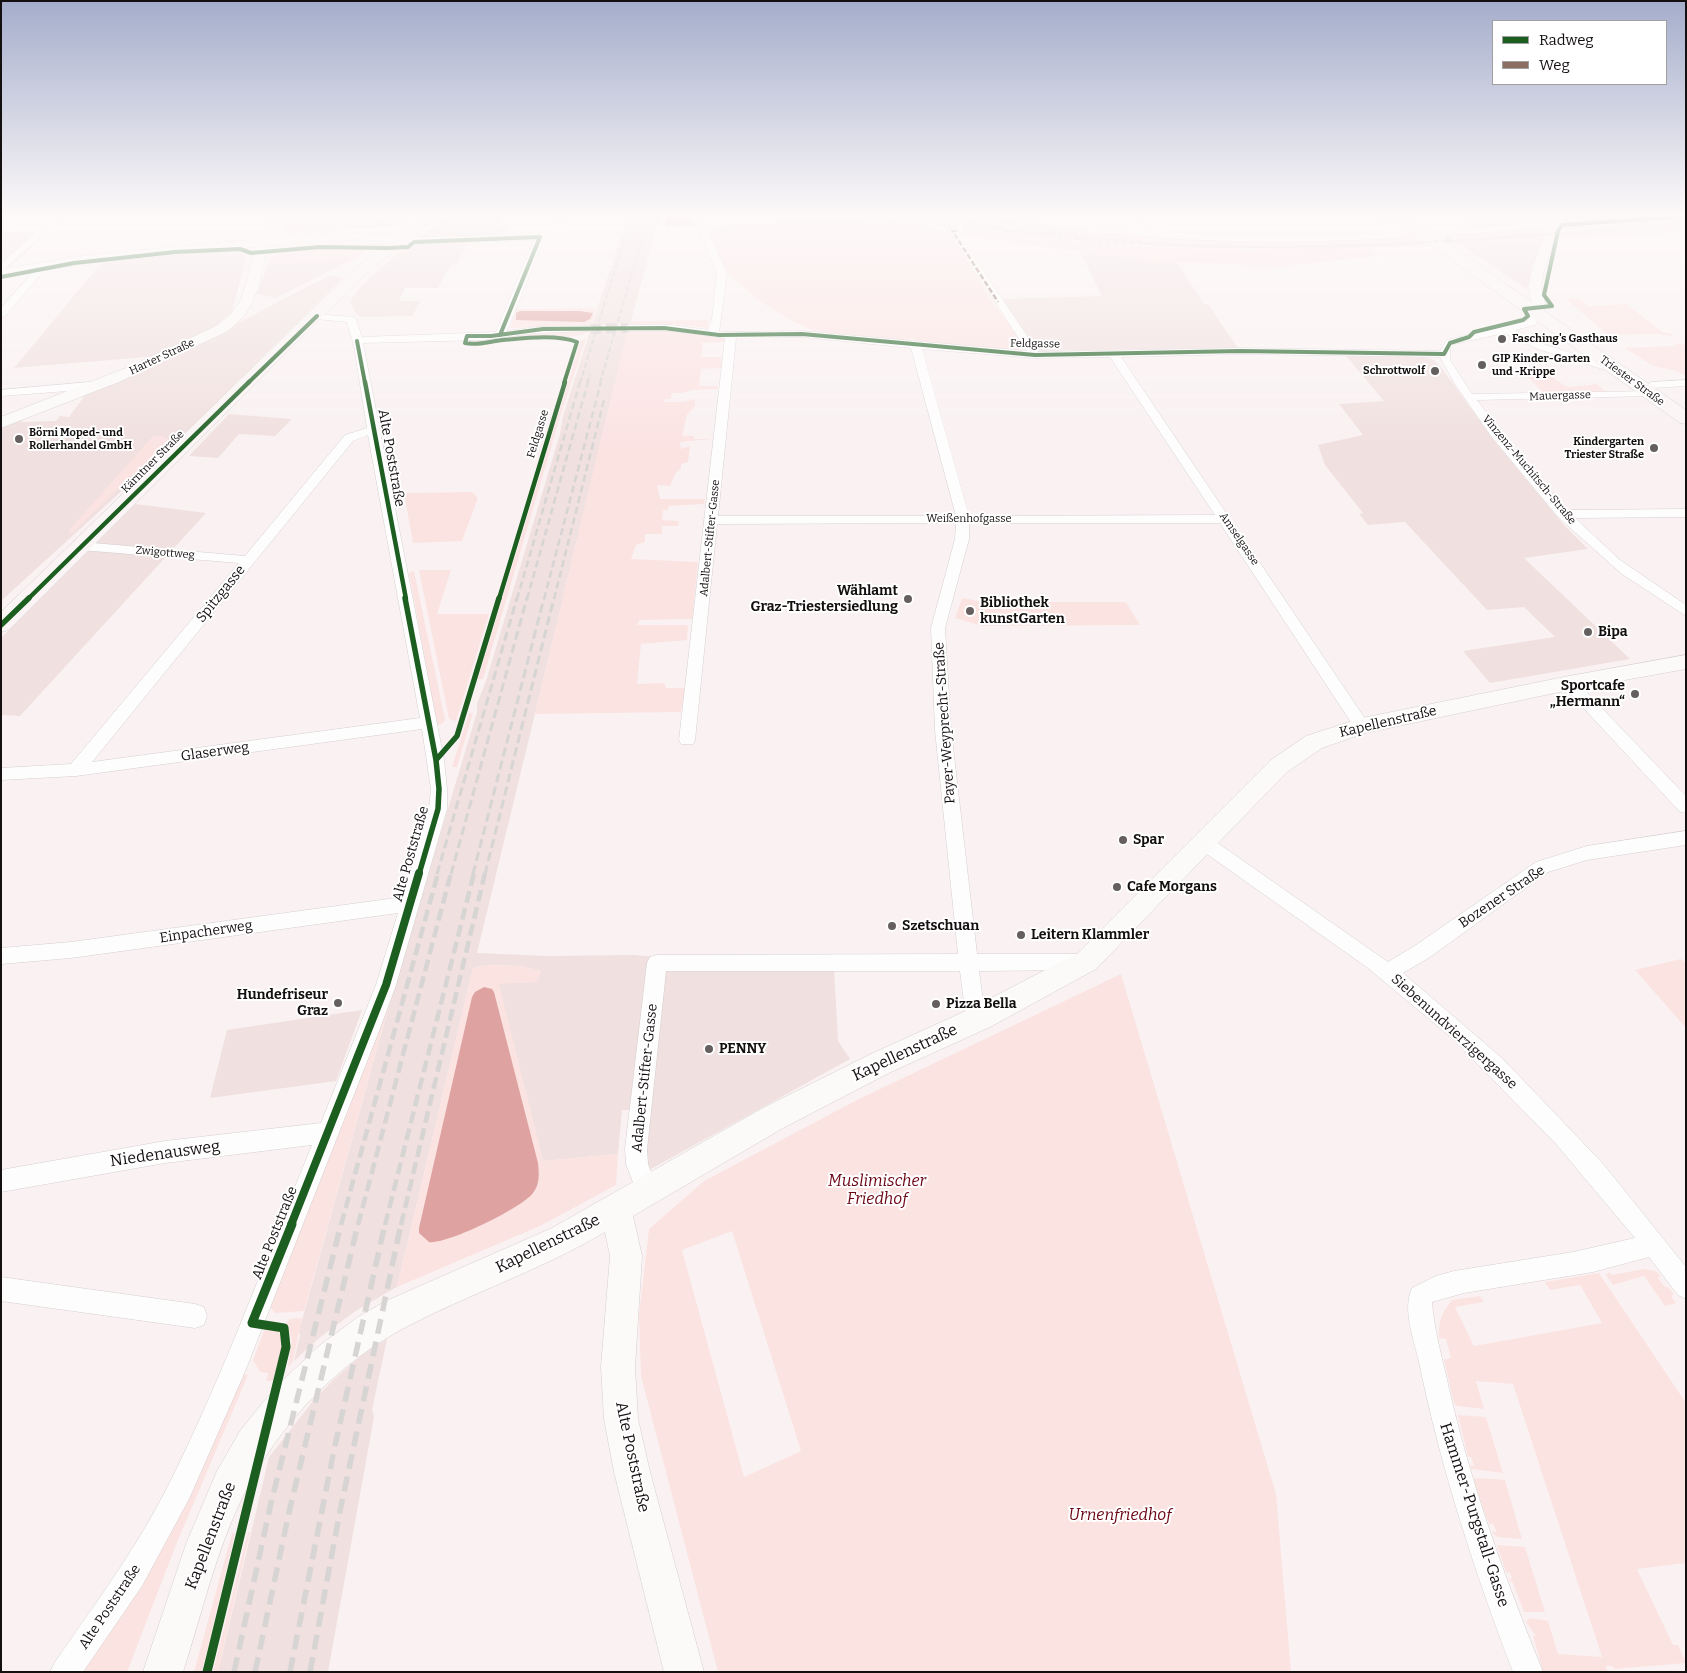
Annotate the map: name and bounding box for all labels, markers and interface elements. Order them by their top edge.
legend [1492,20,1667,85]
text: Radweg [1539,31,1594,49]
text: Weg [1539,56,1570,74]
place label: Fasching's Gasthaus [1512,332,1618,346]
marker: Fasching's Gasthaus [1496,333,1508,345]
street label: Harter Straße [127,336,197,378]
street label: Feldgasse [1010,337,1060,351]
place label: GIP Kinder-Garten und -Krippe [1492,352,1590,378]
street label: Triester Straße [1597,353,1667,409]
marker: GIP Kinder-Garten und -Krippe [1476,359,1488,371]
place label: Schrottwolf [1363,364,1425,378]
marker: Schrottwolf [1429,365,1441,377]
street label: Mauergasse [1529,388,1591,404]
street label: Alte Poststraße [374,408,408,508]
street label: Feldgasse [524,408,552,460]
street label: Vinzenz-Muchitsch-Straße [1479,413,1579,527]
place label: Börni Moped- und Rollerhandel GmbH [29,426,132,452]
street label: Kärntner Straße [119,428,187,496]
marker: Börni Moped- und Rollerhandel GmbH [13,433,25,445]
place label: Kindergarten Triester Straße [1564,435,1644,461]
marker: Kindergarten Triester Straße [1648,442,1660,454]
street label: Adalbert-Stifter-Gasse [697,479,723,597]
street label: Amselgasse [1216,510,1262,568]
street label: Weißenhofgasse [926,512,1012,526]
street label: Zwigottweg [135,544,195,562]
street label: Spitzgasse [193,562,249,626]
place label: Wählamt Graz-Triestersiedlung [751,583,898,616]
marker: Wählamt Graz-Triestersiedlung [902,593,914,605]
place label: Bibliothek kunstGarten [980,595,1065,628]
marker: Bibliothek kunstGarten [964,605,976,617]
place label: Bipa [1598,624,1628,640]
marker: Bipa [1582,626,1594,638]
street label: Payer-Weyprecht-Straße [931,642,959,804]
place label: Sportcafe „Hermann“ [1550,678,1625,710]
marker: Sportcafe „Hermann“ [1629,688,1641,700]
street label: Kapellenstraße [1338,703,1438,741]
street label: Glaserweg [180,739,250,765]
street label: Alte Poststraße [389,804,433,904]
place label: Spar [1133,832,1164,848]
marker: Spar [1117,834,1129,846]
street label: Bozener Straße [1456,862,1548,932]
place label: Cafe Morgans [1127,879,1217,895]
marker: Cafe Morgans [1111,881,1123,893]
street label: Einpacherweg [158,917,254,947]
place label: Szetschuan [902,918,979,934]
marker: Szetschuan [886,920,898,932]
place label: Leitern Klammler [1031,927,1149,943]
marker: Leitern Klammler [1015,929,1027,941]
street label: Siebenundvierzigergasse [1388,971,1520,1093]
place label: Hundefriseur Graz [237,987,328,1020]
place label: Pizza Bella [946,996,1017,1012]
marker: Hundefriseur Graz [332,997,344,1009]
marker: Pizza Bella [930,998,942,1010]
street label: Adalbert-Stifter-Gasse [629,1003,661,1153]
street label: Kapellenstraße [849,1020,961,1086]
place label: PENNY [719,1041,766,1057]
marker: PENNY [703,1043,715,1055]
street label: Niedenausweg [109,1137,221,1171]
park label: Muslimischer Friedhof [828,1172,926,1210]
street label: Alte Poststraße [249,1184,301,1282]
street label: Kapellenstraße [493,1210,603,1278]
street label: Alte Poststraße [611,1400,653,1514]
street label: Hammer-Purgstall-Gasse [1435,1420,1513,1610]
street label: Kapellenstraße [182,1480,240,1592]
park label: Urnenfriedhof [1069,1506,1171,1526]
street label: Alte Poststraße [75,1561,145,1653]

